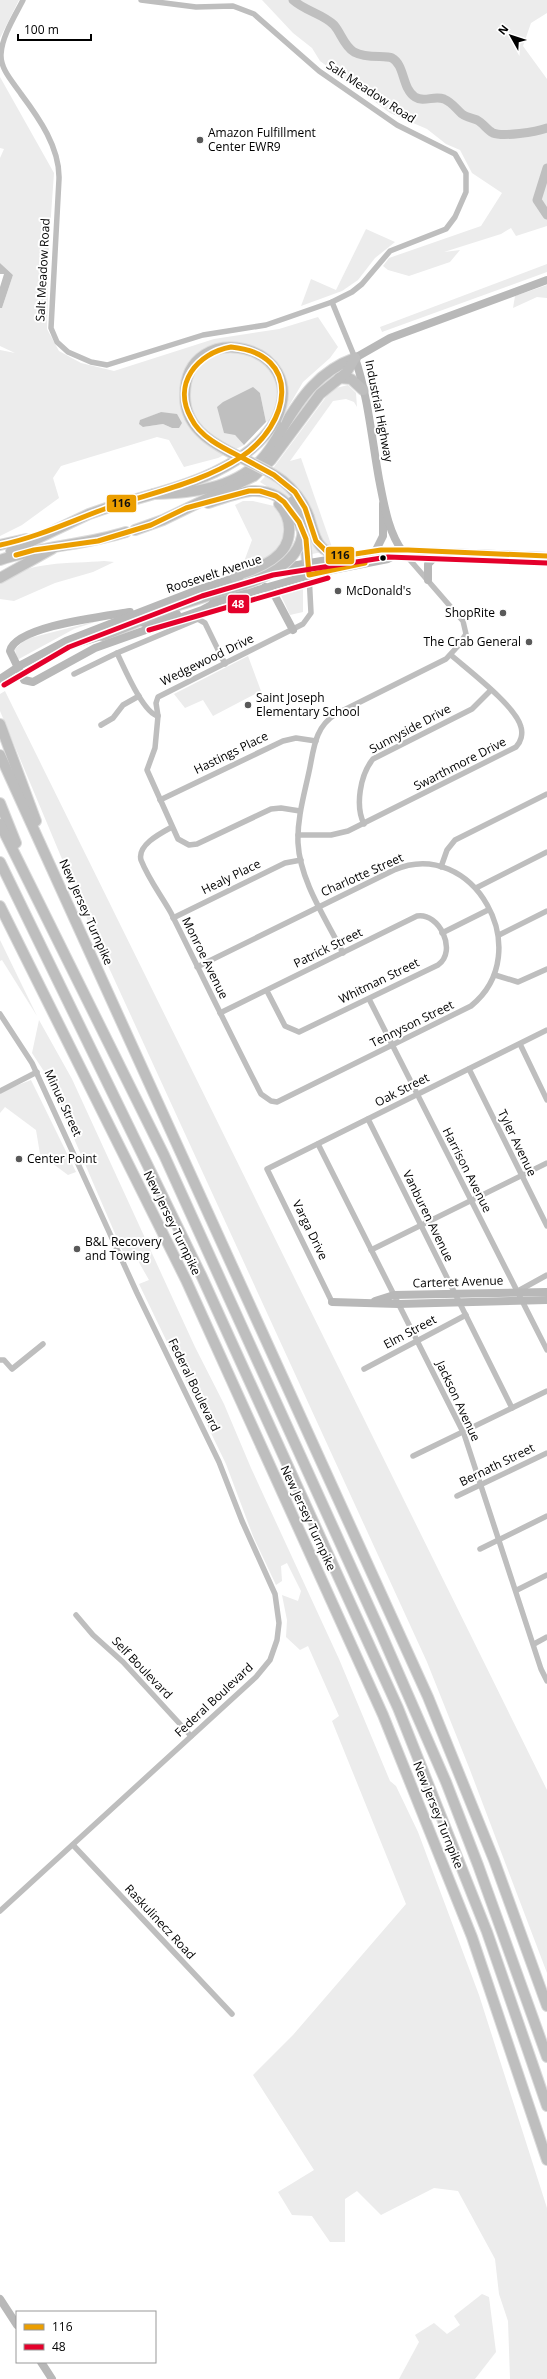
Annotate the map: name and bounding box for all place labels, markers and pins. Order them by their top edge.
place label: Amazon Fulfillment Center EWR9 [208,124,316,155]
marker: Amazon Fulfillment Center EWR9 [195,135,205,145]
unlabelled marker [378,553,388,563]
place label: McDonald's [346,582,411,599]
marker: McDonald's [333,586,343,596]
place label: ShopRite [445,604,495,621]
marker: ShopRite [498,608,508,618]
place label: The Crab General [423,633,521,650]
marker: The Crab General [524,637,534,647]
place label: Saint Joseph Elementary School [256,689,360,720]
marker: Saint Joseph Elementary School [243,700,253,710]
place label: Center Point [27,1150,97,1167]
marker: Center Point [14,1154,24,1164]
place label: B&L Recovery and Towing [85,1233,163,1264]
marker: B&L Recovery and Towing [72,1244,82,1254]

